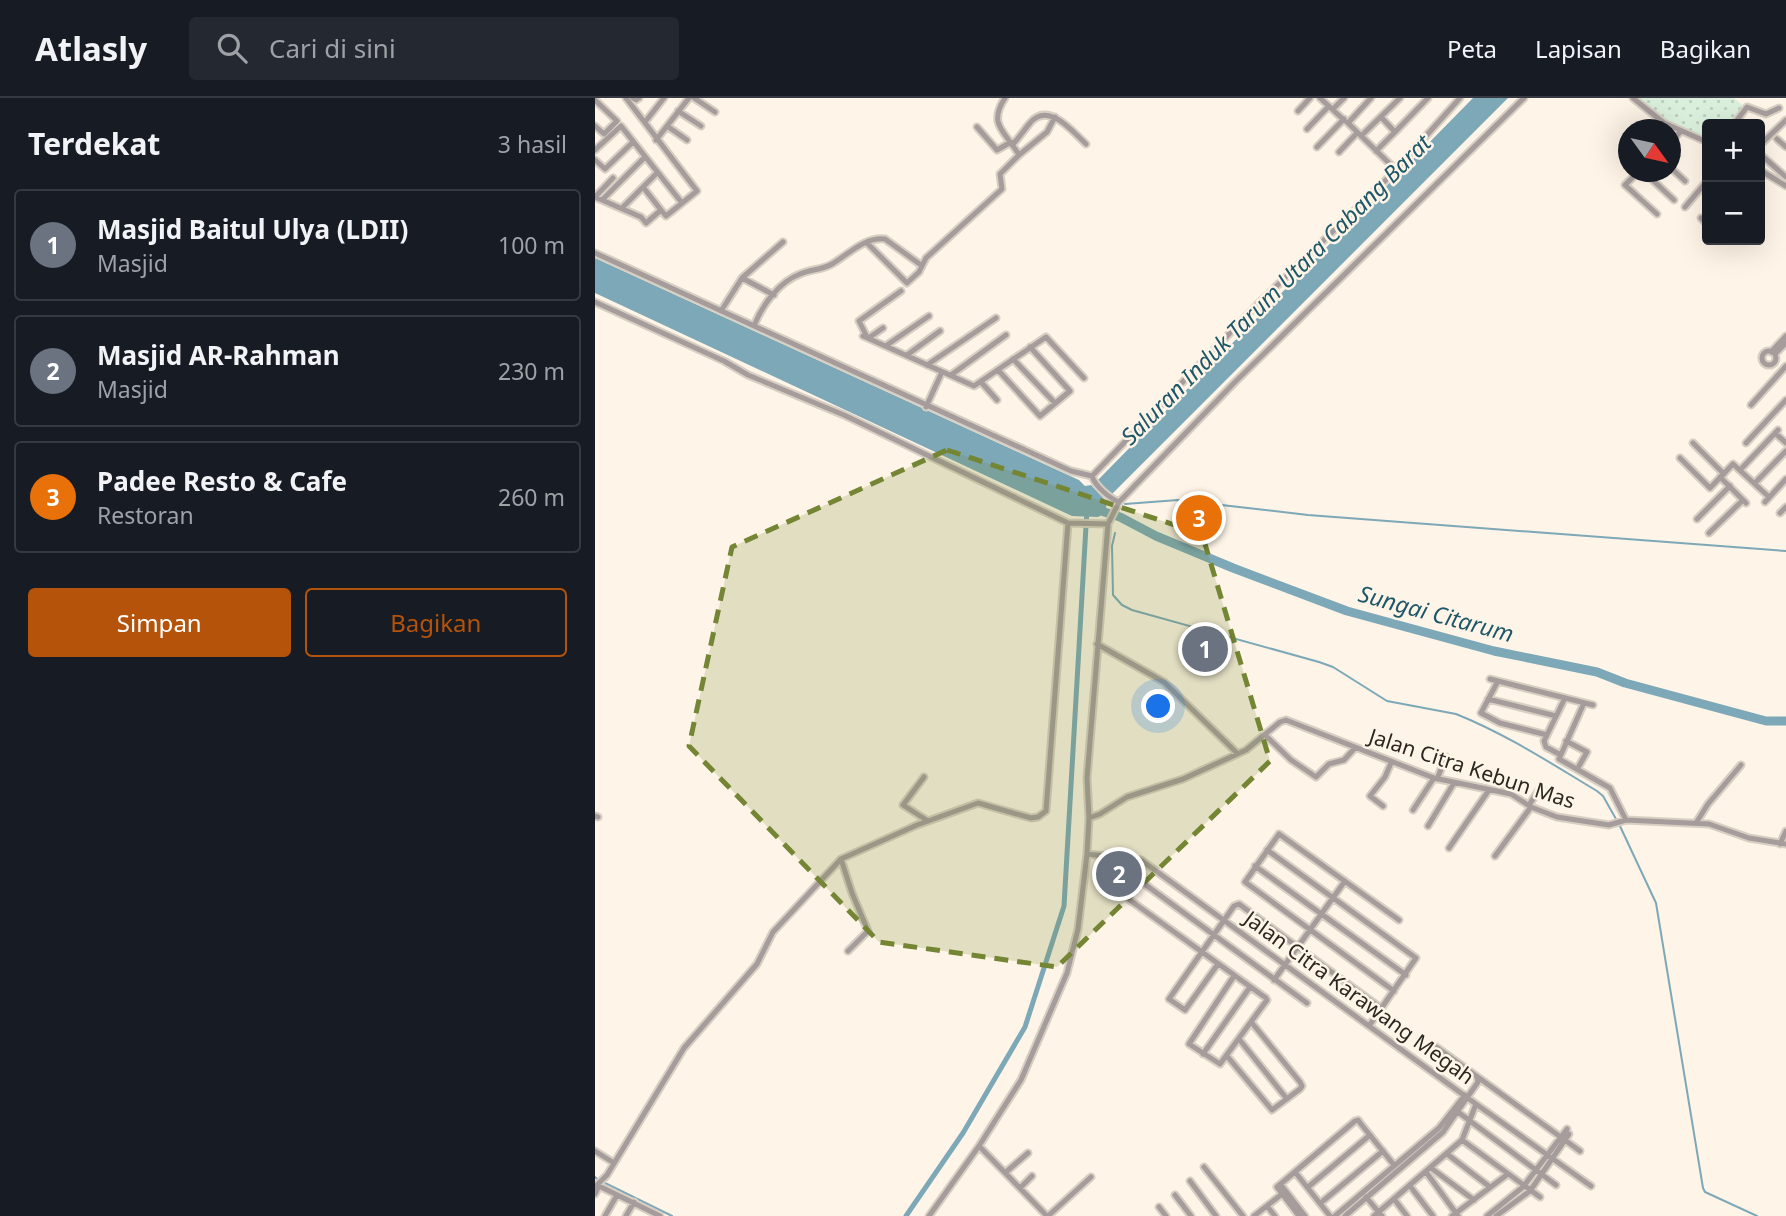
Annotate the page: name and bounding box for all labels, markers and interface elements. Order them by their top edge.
search box [189,17,679,80]
text: Atlasly [35,26,147,71]
icon: search [213,29,251,67]
text: Cari di sini [269,30,396,66]
text: Peta [1447,32,1497,65]
text: Lapisan [1535,32,1622,65]
text: Bagikan [1660,32,1751,65]
north arrow [1618,119,1681,182]
map controls [1702,119,1765,245]
button: + [1702,119,1765,182]
text: Terdekat [28,123,160,164]
water label: Saluran Induk Tarum Utara Cabang Barat [1113,126,1439,452]
text: 3 hasil [498,128,567,160]
button: − [1702,182,1765,245]
text: Masjid Baitul Ulya (LDII) [97,211,408,247]
text: 1 [46,229,60,261]
text: 100 m [498,229,565,261]
text: Masjid [97,247,168,279]
text: Masjid AR-Rahman [97,337,340,373]
text: 2 [46,355,60,387]
text: 230 m [498,355,565,387]
text: Masjid [97,373,168,405]
text: Padee Resto & Cafe [97,463,347,499]
text: 3 [46,481,60,513]
text: 260 m [498,481,565,513]
pin: 3 [1176,492,1222,544]
text: Restoran [97,499,194,531]
water label: Sungai Citarum [1355,577,1517,649]
button: Simpan [28,588,291,657]
button: Bagikan [305,588,567,657]
pin: 1 [1182,623,1228,675]
your location [1141,689,1175,723]
street label: Jalan Citra Kebun Mas [1364,721,1579,815]
pin: 2 [1096,848,1142,900]
street label: Jalan Citra Karawang Megah [1237,903,1480,1090]

